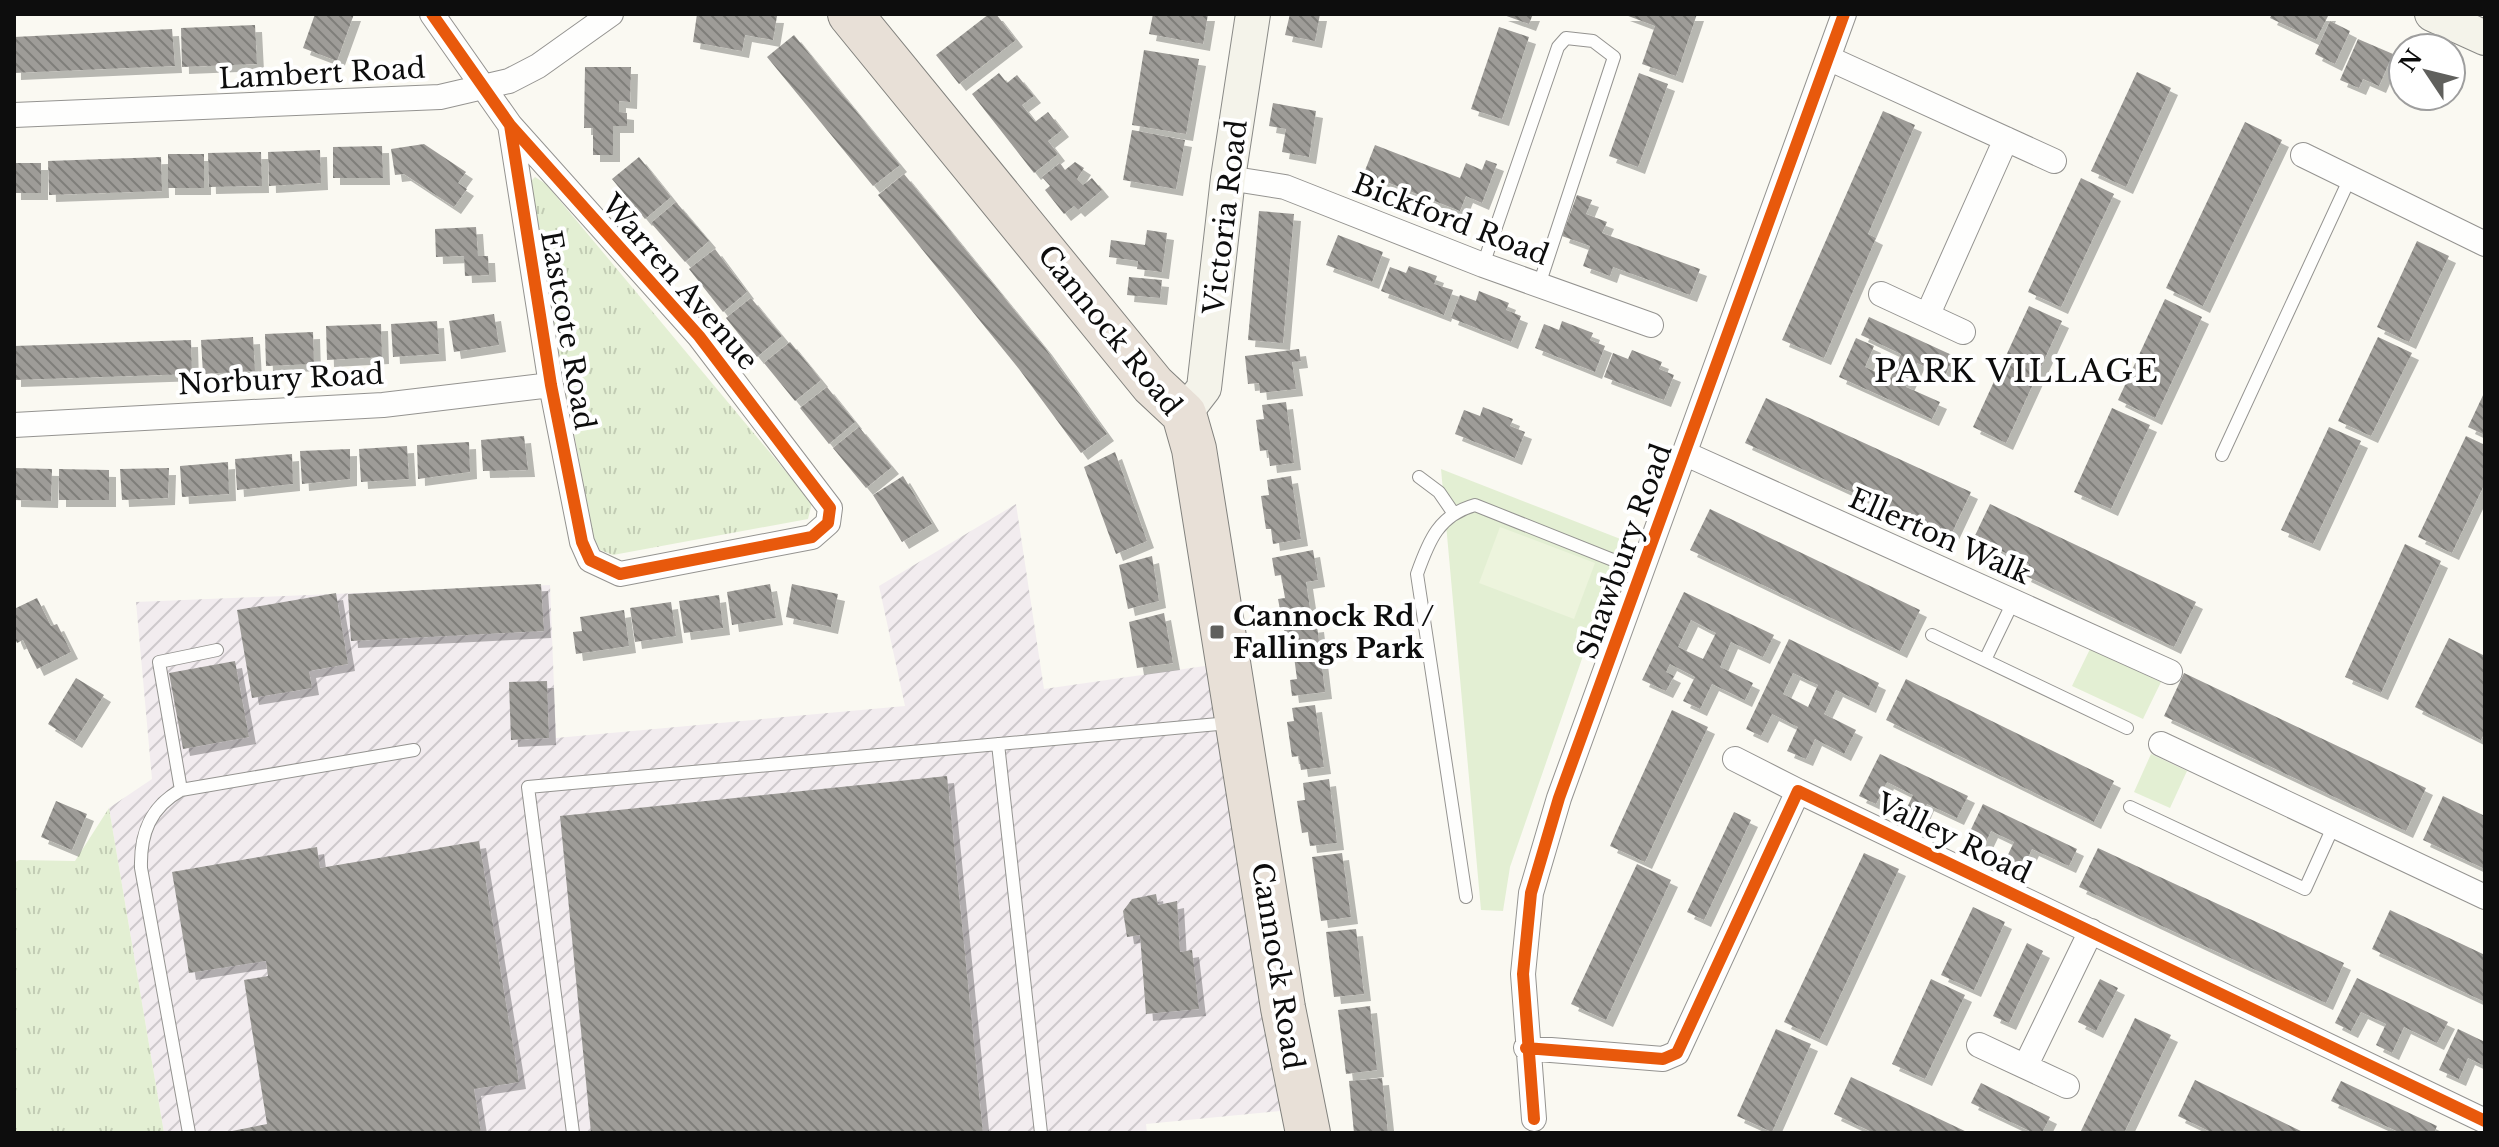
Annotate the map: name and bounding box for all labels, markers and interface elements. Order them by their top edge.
north arrow [2387,32,2467,112]
text: N [2394,44,2428,77]
street label: Lambert Road [218,51,426,96]
street label: Victoria Road [1196,118,1255,317]
street label: Bickford Road [1348,166,1554,273]
street label: Warren Avenue [593,187,765,377]
street label: Eastcote Road [533,228,602,433]
street label: Cannock Road [1030,238,1189,423]
district label: PARK VILLAGE [1874,351,2160,391]
street label: Norbury Road [177,357,385,402]
street label: Shawbury Road [1569,439,1680,663]
street label: Ellerton Walk [1843,481,2037,592]
place label: Cannock Rd / Fallings Park [1233,599,1434,666]
marker: Cannock Rd / Fallings Park [1208,623,1226,641]
street label: Valley Road [1870,785,2037,891]
street label: Cannock Road [1244,860,1311,1072]

